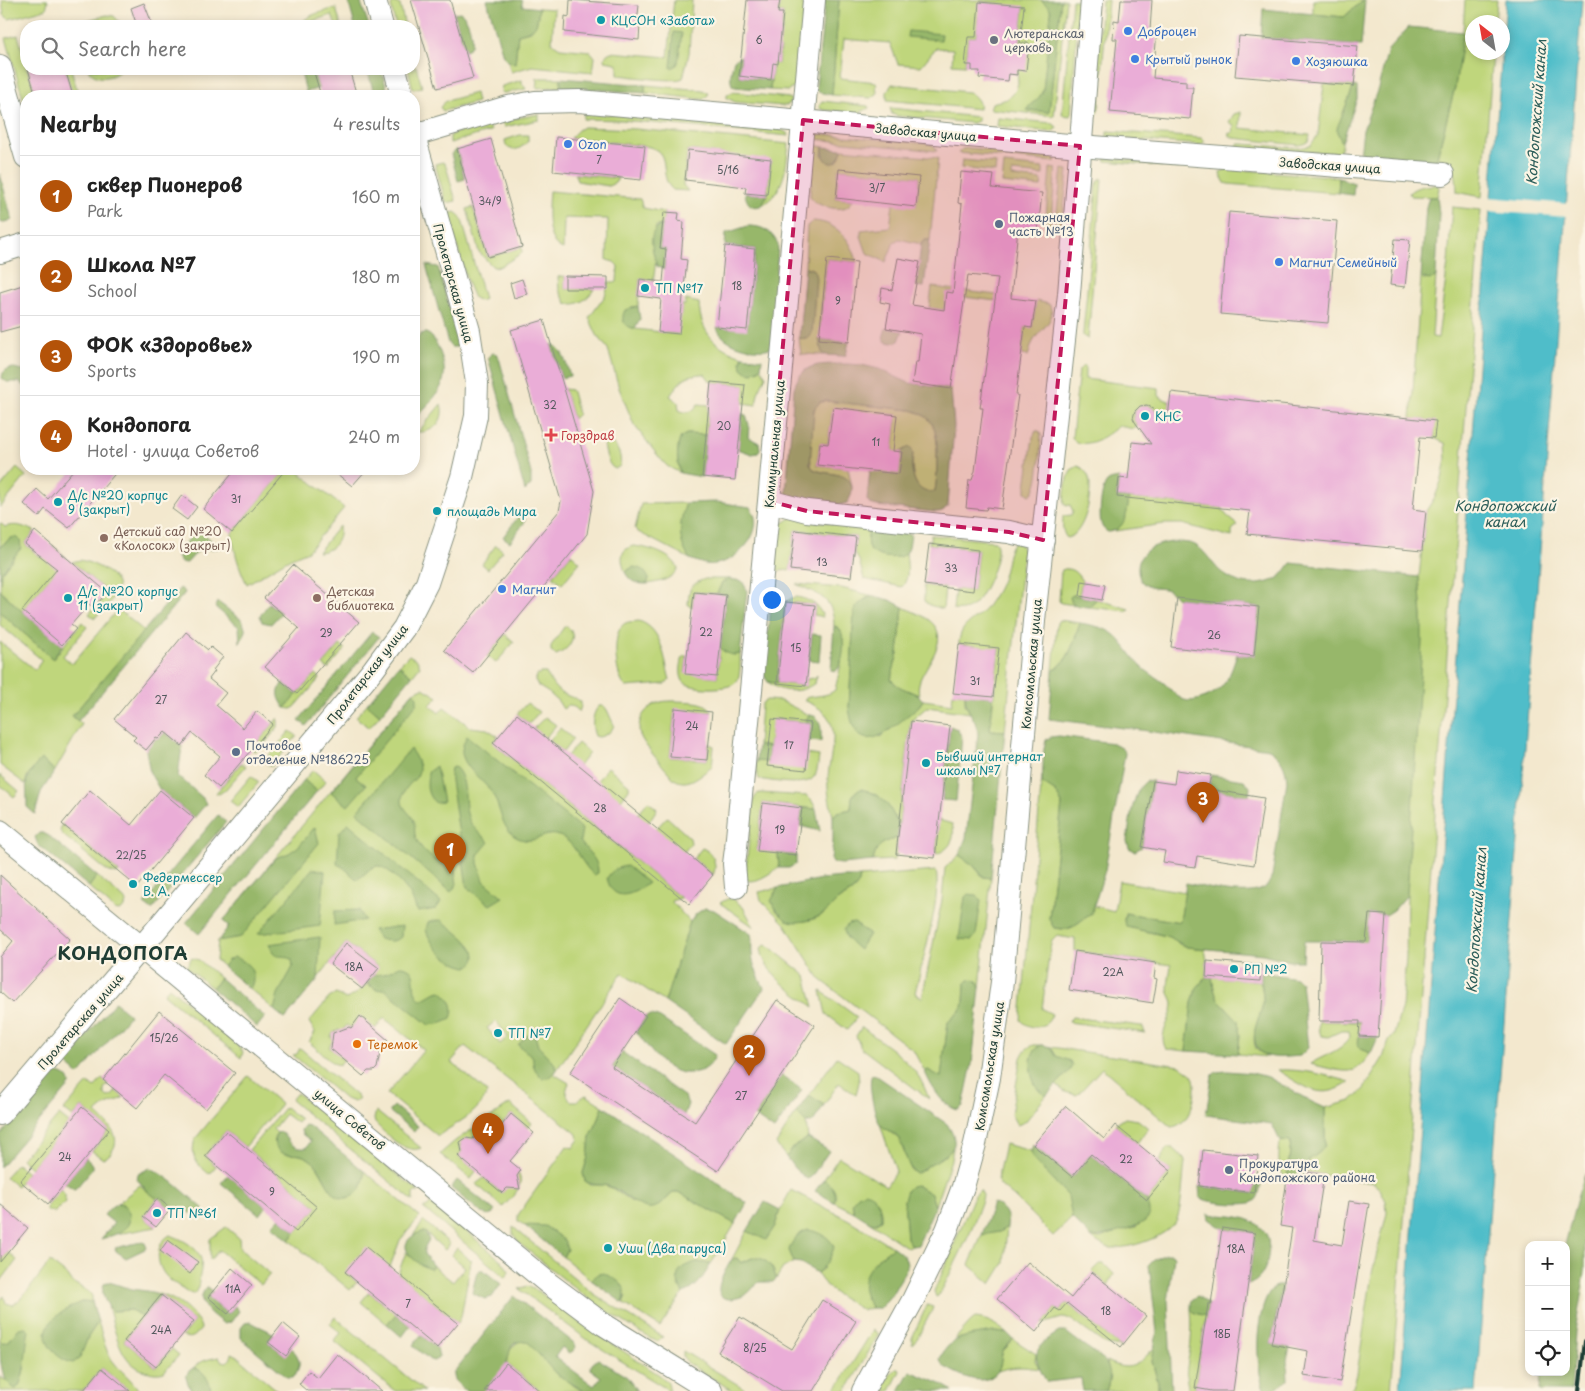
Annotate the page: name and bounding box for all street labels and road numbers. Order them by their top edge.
street label: Заводская улица [875,119,978,145]
street label: Заводская улица [1279,152,1382,178]
street label: Пролетарская улица [429,221,479,345]
street label: Коммунальная улица [759,379,789,509]
street label: Комсомольская улица [1016,598,1046,730]
street label: Пролетарская улица [322,620,412,728]
street label: Пролетарская улица [33,969,127,1073]
street label: Комсомольская улица [970,1000,1008,1132]
street label: улица Советов [311,1084,389,1154]

